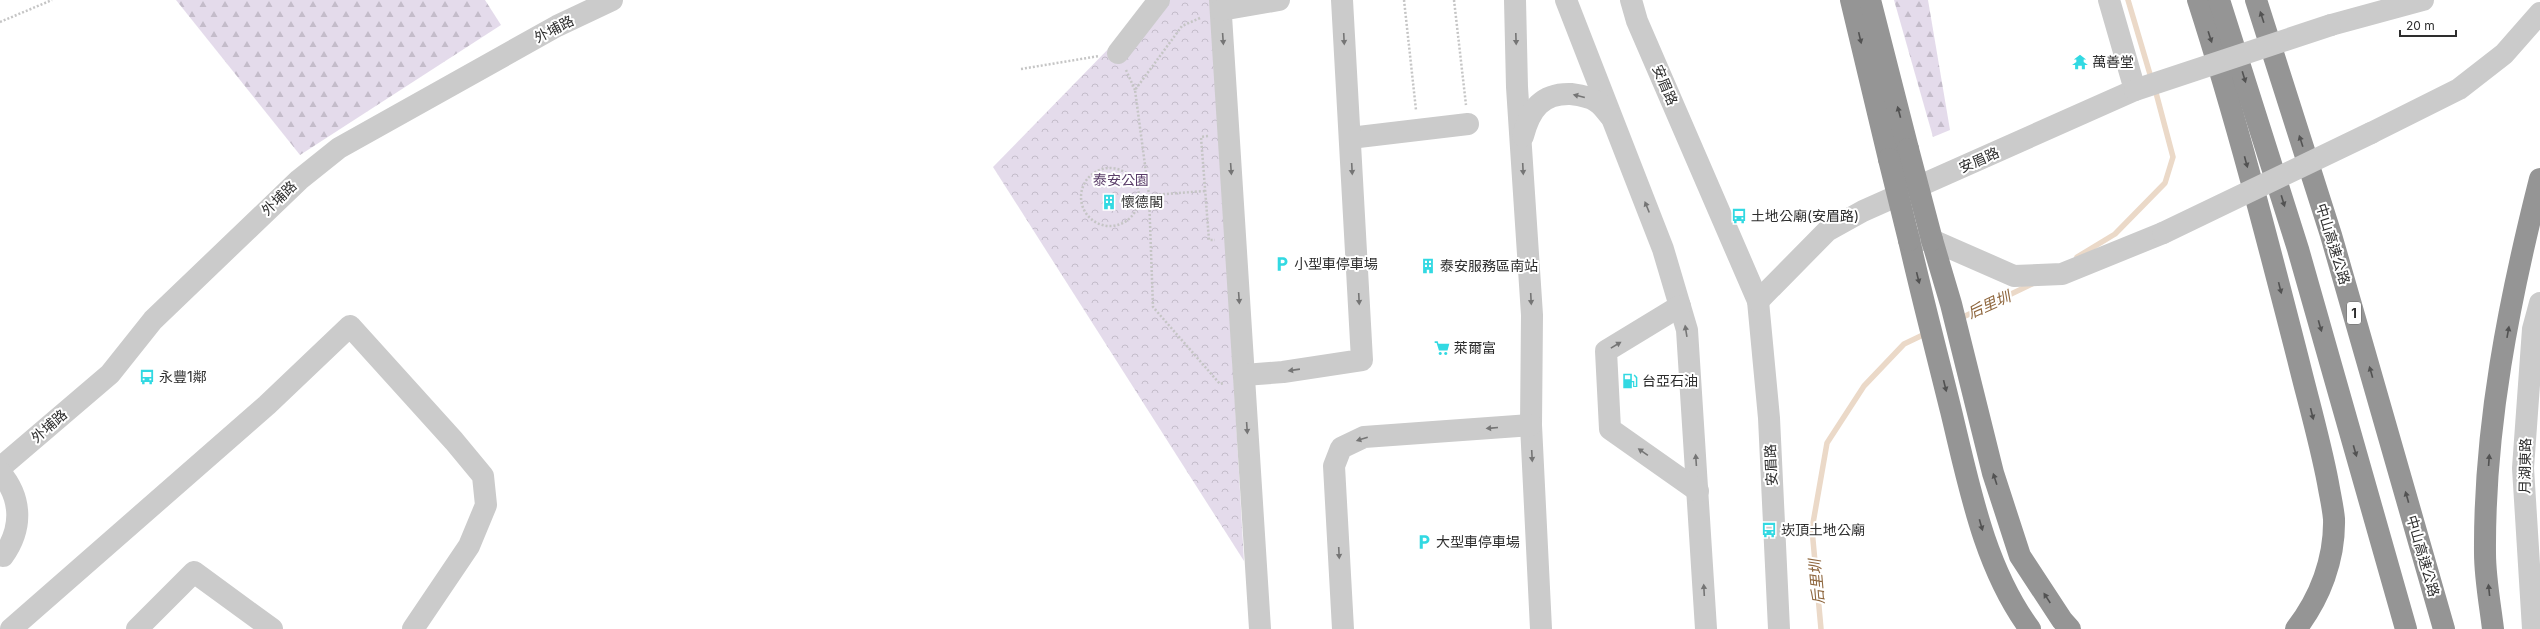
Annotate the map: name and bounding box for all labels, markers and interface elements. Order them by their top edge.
one-way arrow [2258,10,2264,22]
street label: 外埔路 [531,11,576,46]
scale bar [2400,12,2456,38]
text: 20 m [2406,18,2435,33]
one-way arrow [1858,32,1864,44]
one-way arrow [2207,32,2213,44]
one-way arrow [1219,33,1226,45]
one-way arrow [1341,33,1348,45]
one-way arrow [1513,33,1519,46]
temple icon: 萬善堂 [2071,53,2089,71]
place label: 萬善堂 [2092,53,2134,70]
street label: 安眉路 [1649,62,1681,107]
one-way arrow [2241,72,2247,84]
one-way arrow [1573,92,1585,98]
one-way arrow [1895,105,1901,118]
one-way arrow [2298,134,2304,146]
street label: 安眉路 [1956,143,2001,176]
one-way arrow [2243,156,2249,168]
one-way arrow [1228,163,1234,176]
one-way arrow [1348,163,1355,175]
one-way arrow [1520,163,1527,175]
park label: 泰安公園 [1093,171,1149,188]
street label: 外埔路 [258,177,300,218]
building icon: 懷德閣 [1100,193,1118,211]
place label: 懷德閣 [1121,193,1163,210]
one-way arrow [2280,196,2286,208]
one-way arrow [1643,201,1649,213]
street label: 中山高速公路 [2313,201,2354,287]
bus stop icon: 土地公廟(安眉路) [1730,207,1748,225]
place label: 土地公廟(安眉路) [1751,207,1859,224]
parking icon: 小型車停車場 [1273,255,1291,273]
place label: 小型車停車場 [1294,255,1378,272]
building icon: 泰安服務區南站 [1419,257,1437,275]
place label: 泰安服務區南站 [1440,257,1538,274]
one-way arrow [1915,271,1921,284]
one-way arrow [2277,281,2283,294]
water label: 后里圳 [1964,286,2015,322]
one-way arrow [1236,292,1242,305]
one-way arrow [1355,293,1362,305]
one-way arrow [1527,293,1534,305]
road number: 1 [2347,302,2361,324]
one-way arrow [2317,320,2323,332]
one-way arrow [1683,325,1689,337]
one-way arrow [2505,326,2511,338]
supermarket icon: 萊爾富 [1433,339,1451,357]
place label: 萊爾富 [1454,339,1496,356]
one-way arrow [1610,342,1622,349]
one-way arrow [2368,366,2374,378]
one-way arrow [1288,367,1300,373]
bus stop icon: 永豐1鄰 [138,368,156,386]
place label: 永豐1鄰 [159,368,207,385]
fuel station icon: 台亞石油 [1621,372,1639,390]
place label: 台亞石油 [1642,372,1698,389]
one-way arrow [1942,380,1948,392]
street label: 外埔路 [27,405,70,446]
one-way arrow [2309,407,2315,420]
one-way arrow [1244,422,1251,434]
one-way arrow [1486,425,1498,431]
one-way arrow [1356,436,1368,442]
street label: 月湖東路 [2516,438,2533,494]
street label: 安眉路 [1761,444,1780,486]
one-way arrow [2352,445,2358,457]
one-way arrow [1638,448,1649,457]
one-way arrow [1529,450,1536,462]
one-way arrow [1692,454,1699,466]
one-way arrow [2486,454,2492,467]
one-way arrow [1992,473,1998,485]
one-way arrow [2403,491,2409,504]
street label: 中山高速公路 [2404,513,2443,599]
one-way arrow [1978,519,1984,531]
bus stop icon: 崁頂土地公廟 [1760,521,1778,539]
place label: 崁頂土地公廟 [1781,521,1865,538]
parking icon: 大型車停車場 [1415,533,1433,551]
place label: 大型車停車場 [1436,533,1520,550]
one-way arrow [1335,547,1342,559]
water label: 后里圳 [1805,557,1828,605]
one-way arrow [1701,583,1707,596]
one-way arrow [2485,584,2492,596]
one-way arrow [2043,593,2051,603]

